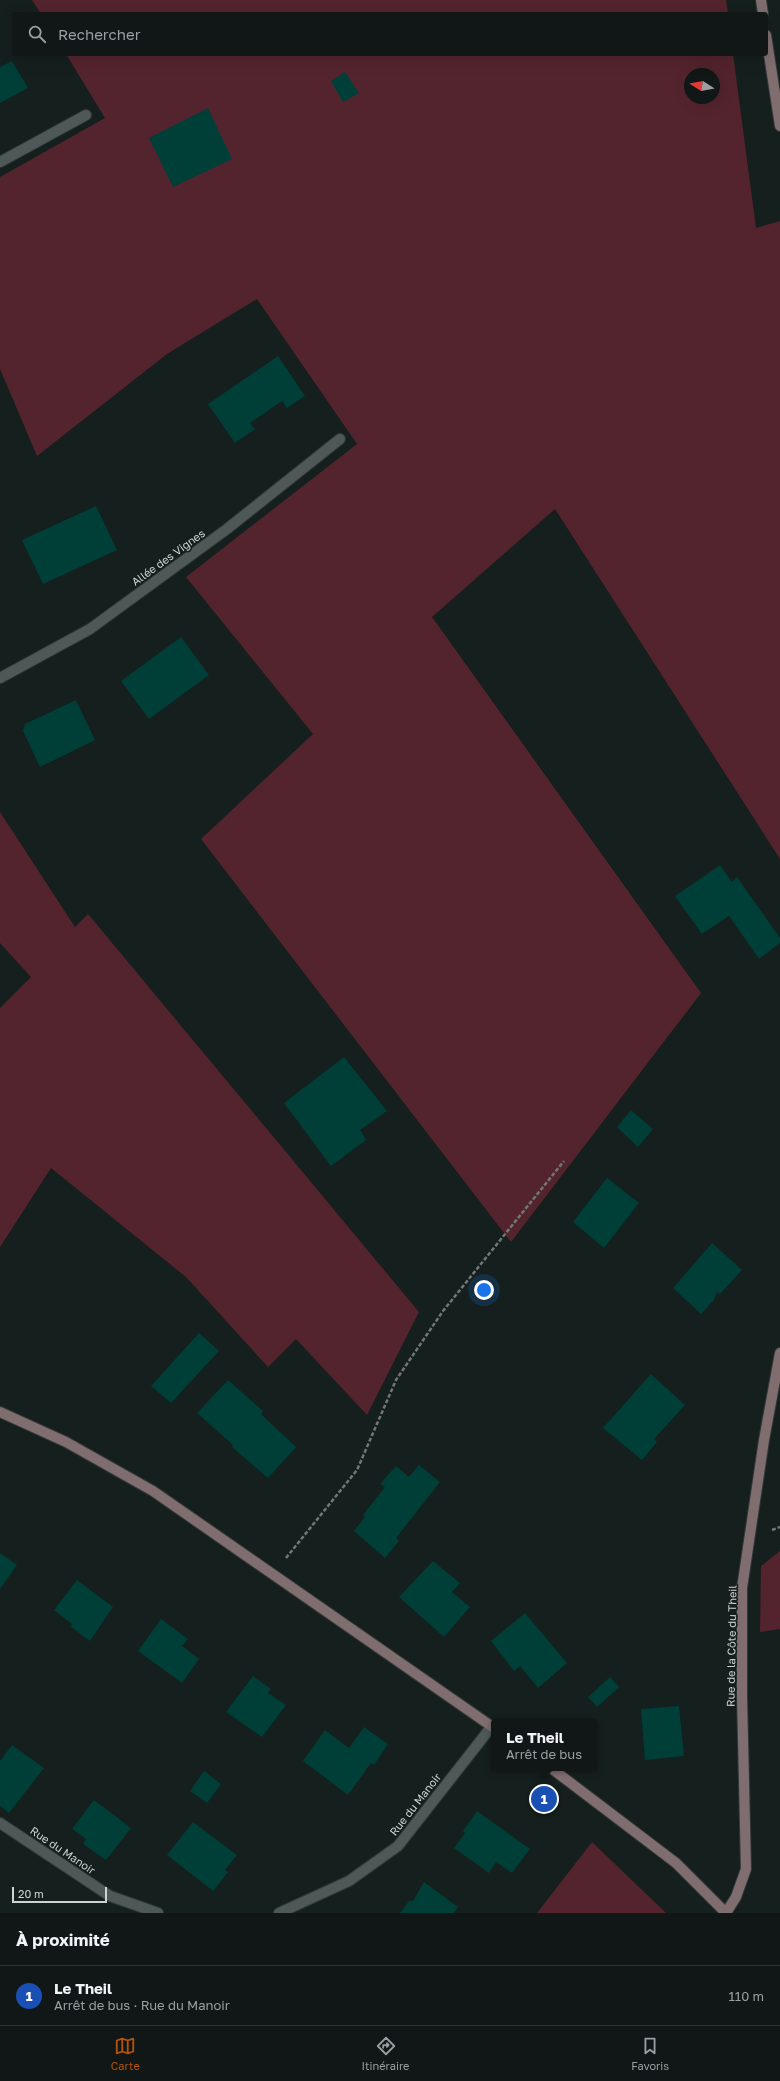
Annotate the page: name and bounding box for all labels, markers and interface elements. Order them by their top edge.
search box [12,12,768,56]
icon: search [26,23,48,45]
text: Rechercher [58,25,141,43]
north arrow [684,68,720,104]
street label: Allée des Vignes [129,526,207,588]
your location [474,1280,494,1300]
street label: Rue de la Côte du Theil [723,1585,739,1707]
popup [491,1719,597,1771]
text: Le Theil [506,1728,564,1746]
text: Arrêt de bus [506,1746,582,1762]
street label: Rue du Manoir [387,1770,444,1838]
pin: 1 [531,1784,557,1814]
street label: Rue du Manoir [28,1824,99,1877]
scale bar [12,1885,107,1904]
text: 20 m [18,1887,44,1900]
text: À proximité [16,1929,110,1950]
text: Le Theil [54,1979,112,1997]
text: 1 [26,1988,32,2004]
text: 110 m [729,1988,764,2004]
text: Arrêt de bus · Rue du Manoir [54,1997,230,2013]
tab: Carte [111,2035,140,2072]
tab: Itinéraire [362,2035,409,2072]
tab: Favoris [631,2035,669,2072]

